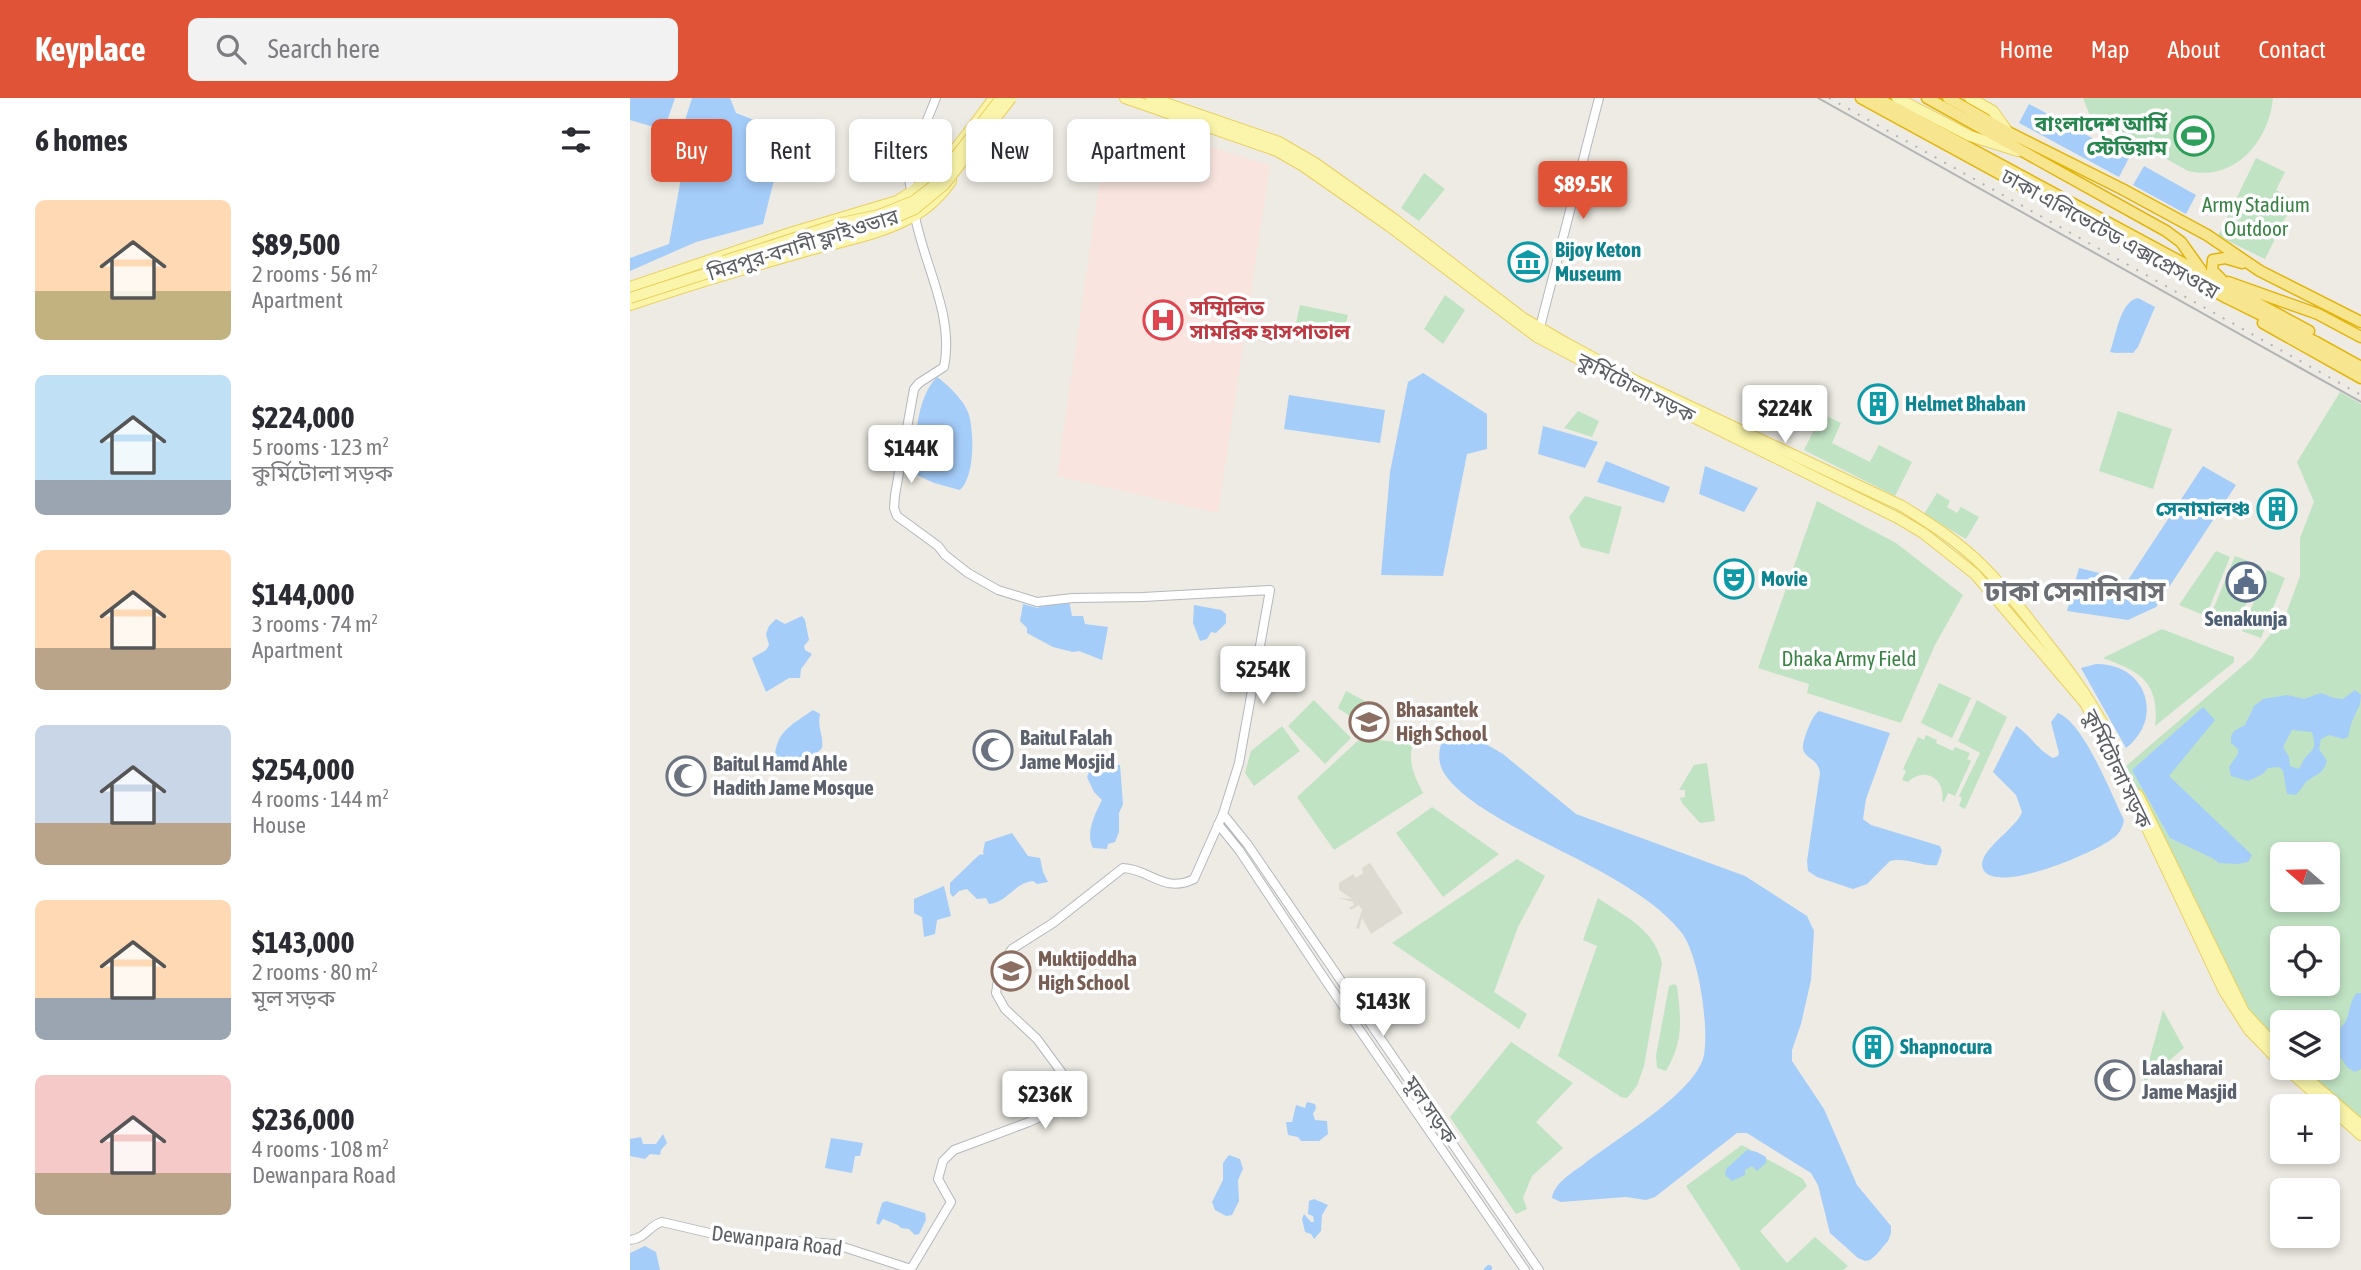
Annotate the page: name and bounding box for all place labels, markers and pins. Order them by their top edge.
place label: বাংলাদেশ আর্মি স্টেডিয়াম [2034,111,2168,159]
sports icon: বাংলাদেশ আর্মি স্টেডিয়াম [2173,115,2215,157]
pin: $89.5K [1526,162,1640,221]
place label: Bijoy Keton Museum [1555,237,1641,285]
museum icon: Bijoy Keton Museum [1507,241,1549,283]
place label: সম্মিলিত সামরিক হাসপাতাল [1189,295,1351,343]
hospital icon: সম্মিলিত সামরিক হাসপাতাল [1142,299,1184,341]
building icon: Helmet Bhaban [1857,383,1899,425]
pin: $224K [1736,386,1834,445]
place label: Helmet Bhaban [1905,391,2026,415]
pin: $144K [862,426,960,485]
building icon: সেনামালঞ্চ [2256,488,2298,530]
place label: সেনামালঞ্চ [2155,496,2250,520]
theatre icon: Movie [1713,558,1755,600]
public building icon: Senakunja [2225,561,2267,603]
place label: Movie [1761,566,1808,590]
place label: Senakunja [2205,606,2287,630]
pin: $254K [1214,646,1312,706]
place label: Bhasantek High School [1396,697,1488,745]
school or university icon: Bhasantek High School [1348,701,1390,743]
place label: Baitul Falah Jame Mosjid [1019,725,1115,773]
mosque icon: Baitul Falah Jame Mosjid [972,729,1014,771]
place label: Baitul Hamd Ahle Hadith Jame Mosque [713,751,874,799]
mosque icon: Baitul Hamd Ahle Hadith Jame Mosque [665,755,707,797]
place label: Muktijoddha High School [1038,946,1137,994]
school or university icon: Muktijoddha High School [990,950,1032,992]
pin: $143K [1334,978,1432,1038]
building icon: Shapnocura [1852,1026,1894,1068]
place label: Shapnocura [1900,1034,1992,1058]
place label: Lalasharai Jame Masjid [2141,1055,2237,1103]
mosque icon: Lalasharai Jame Masjid [2094,1059,2136,1101]
pin: $236K [996,1072,1094,1131]

